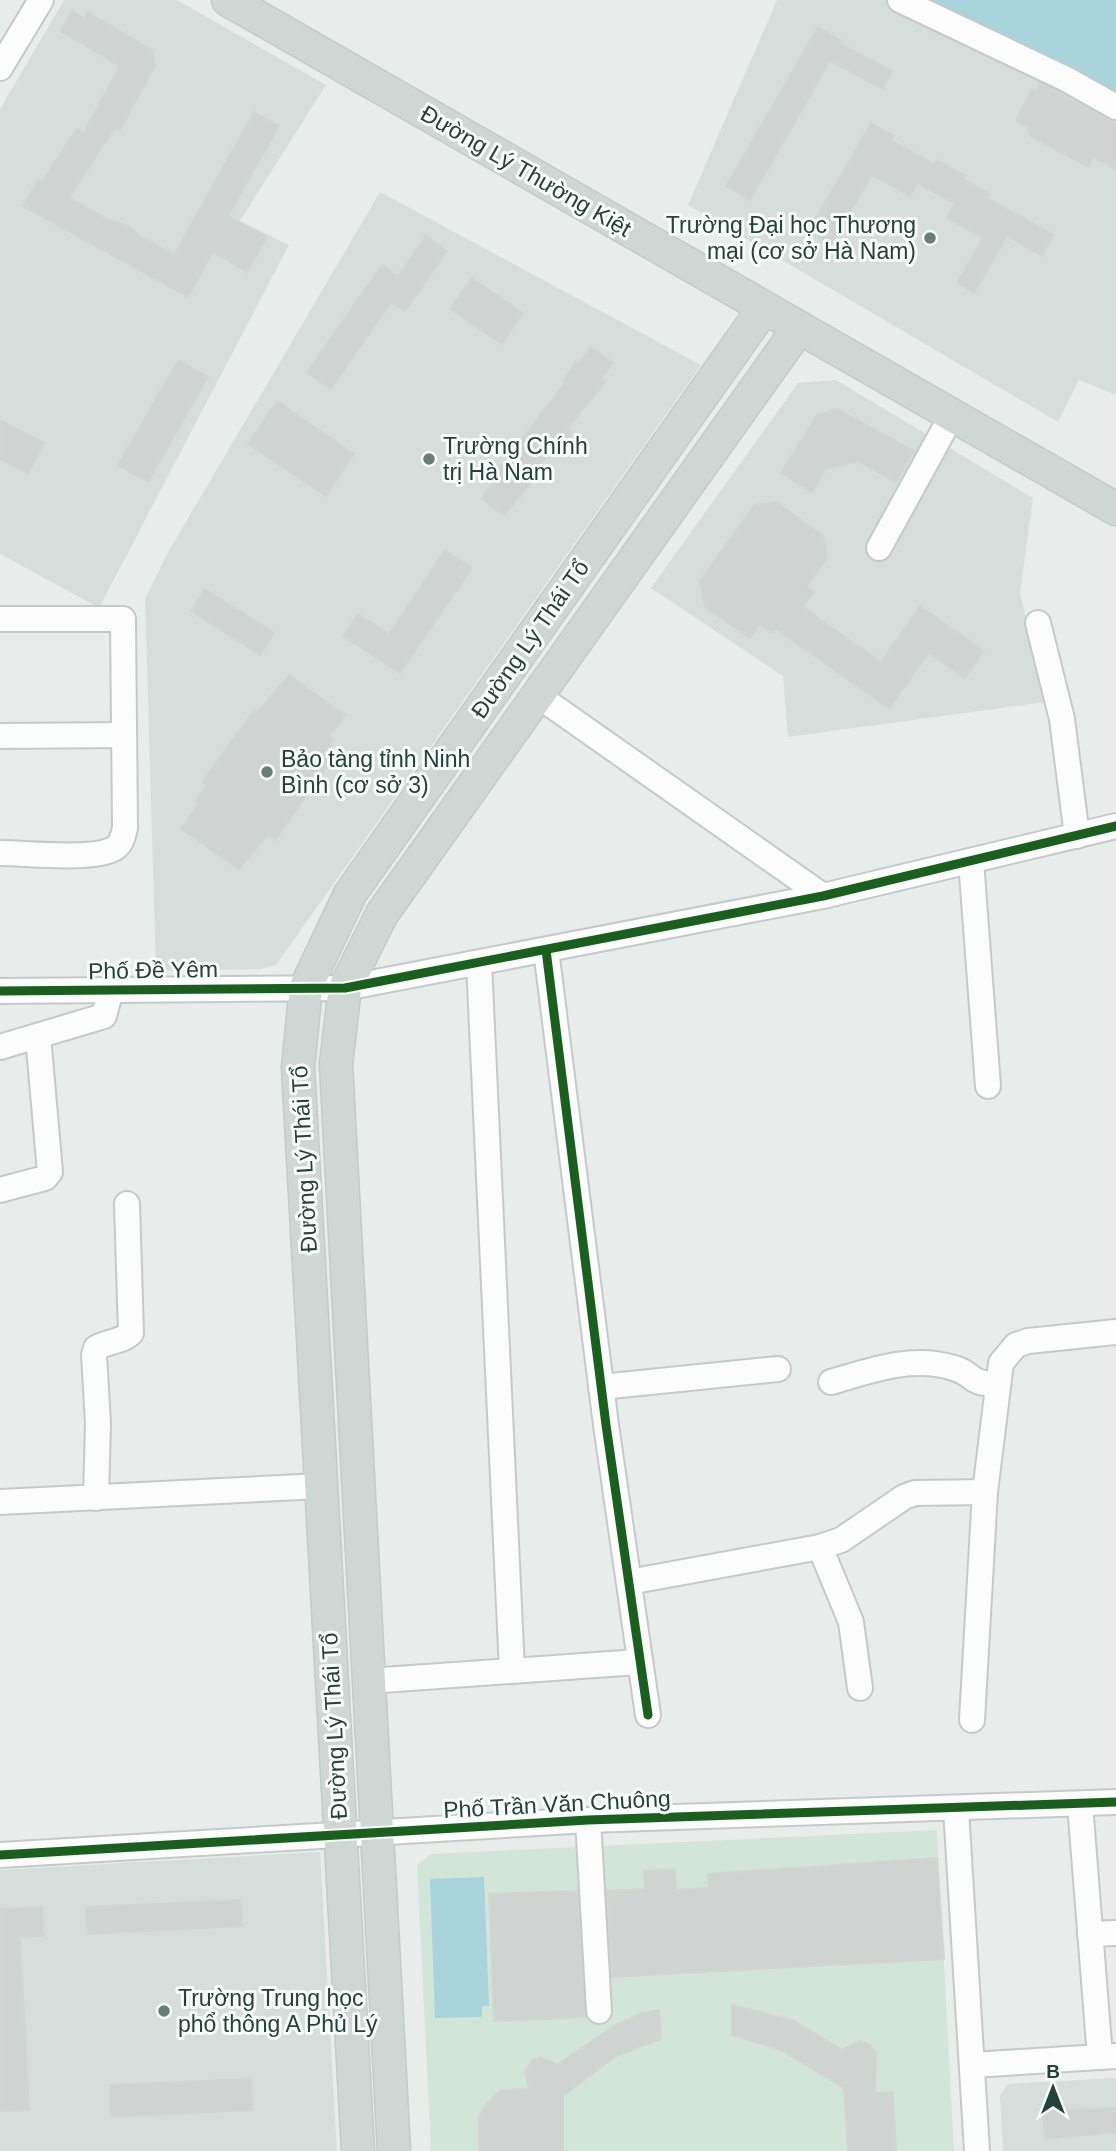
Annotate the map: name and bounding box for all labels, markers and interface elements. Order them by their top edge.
street label: Đường Lý Thường Kiệt [416,100,636,242]
place label: Trường Đại học Thương mại (cơ sở Hà Nam) [666,212,916,264]
marker: Trường Đại học Thương mại (cơ sở Hà Nam) [922,230,938,246]
place label: Trường Chính trị Hà Nam [443,433,588,485]
marker: Trường Chính trị Hà Nam [421,451,437,467]
street label: Đường Lý Thái Tổ [466,555,594,723]
place label: Bảo tàng tỉnh Ninh Bình (cơ sở 3) [281,746,470,798]
marker: Bảo tàng tỉnh Ninh Bình (cơ sở 3) [259,764,275,780]
street label: Phố Đề Yêm [88,956,218,984]
street label: Đường Lý Thái Tổ [286,1065,322,1253]
street label: Đường Lý Thái Tổ [316,1632,352,1820]
street label: Phố Trần Văn Chuông [443,1785,671,1823]
place label: Trường Trung học phổ thông A Phủ Lý [178,1985,378,2037]
marker: Trường Trung học phổ thông A Phủ Lý [156,2003,172,2019]
north arrow [1018,2053,1088,2123]
text: B [1046,2061,1060,2082]

